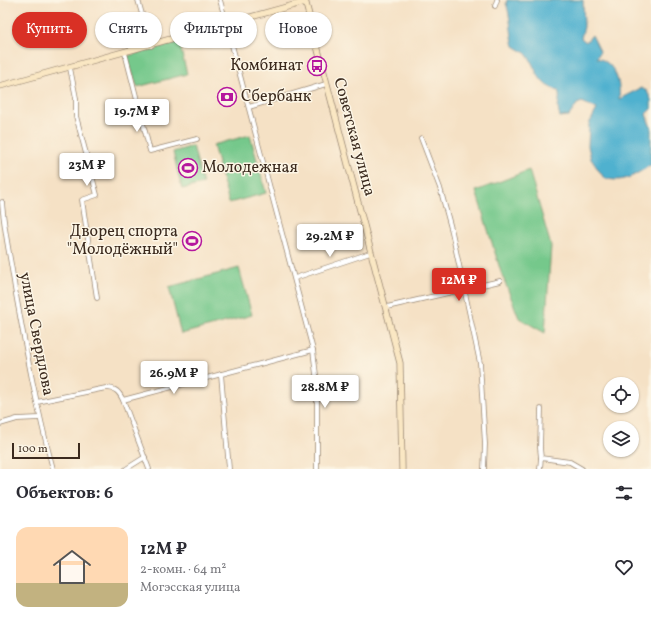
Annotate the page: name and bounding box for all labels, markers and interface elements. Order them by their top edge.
chip: Купить [12,12,87,48]
chip: Снять [95,12,162,48]
chip: Фильтры [170,12,257,48]
chip: Новое [265,12,332,48]
place label: Комбинат [230,55,303,77]
bus stop icon: Комбинат [306,55,328,77]
street label: Советская улица [328,75,380,199]
bank icon: Сбербанк [216,86,238,108]
place label: Сбербанк [241,86,312,108]
pin: 19.7M ₽ [100,99,174,133]
text: 19.7M ₽ [114,103,160,121]
pin: 23M ₽ [59,153,115,187]
text: 23M ₽ [68,157,106,175]
sports icon: Молодежная [177,157,199,179]
place label: Молодежная [202,157,298,179]
place label: Дворец спорта "Молодёжный" [67,221,178,261]
pin: 29.2M ₽ [293,224,367,258]
text: 29.2M ₽ [306,228,354,246]
sports icon: Дворец спорта "Молодёжный" [181,230,203,252]
pin: 12M ₽ [431,268,487,302]
street label: улица Свердлова [13,270,59,398]
text: 12M ₽ [441,272,477,290]
pin: 26.9M ₽ [137,361,211,395]
text: 26.9M ₽ [150,365,198,383]
pin: 28.8M ₽ [288,375,362,409]
map controls [603,377,639,457]
button: locate [603,377,639,413]
text: 28.8M ₽ [301,379,349,397]
button: layers [603,421,639,457]
scale bar [12,441,80,460]
text: 100 m [18,442,48,457]
text: Объектов: 6 [16,482,113,505]
icon: filters [613,482,635,504]
text: 12M ₽ [140,538,187,561]
icon: home [48,543,96,591]
icon: heart [613,556,635,578]
text: 2-комн. · 64 m² [140,561,226,579]
text: Могэсская улица [140,579,241,597]

